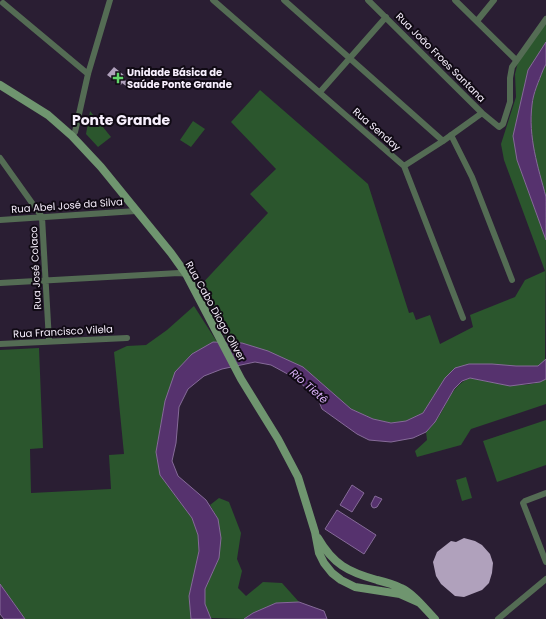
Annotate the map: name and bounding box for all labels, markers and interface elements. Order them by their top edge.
street label: Rua João Froes Santana [392,9,489,106]
place label: Unidade Básica de Saúde Ponte Grande [127,65,232,92]
marker: Unidade Básica de Saúde Ponte Grande [112,72,124,84]
street label: Rua Senday [349,104,404,155]
district label: Ponte Grande [72,110,170,130]
street label: Rua Abel José da Silva [11,194,123,217]
street label: Rua José Colaco [26,226,45,310]
street label: Rua Cabo Diogo Oliver [182,258,249,364]
street label: Rua Francisco Vilela [13,321,113,342]
water label: Rio Tietê [286,365,332,407]

